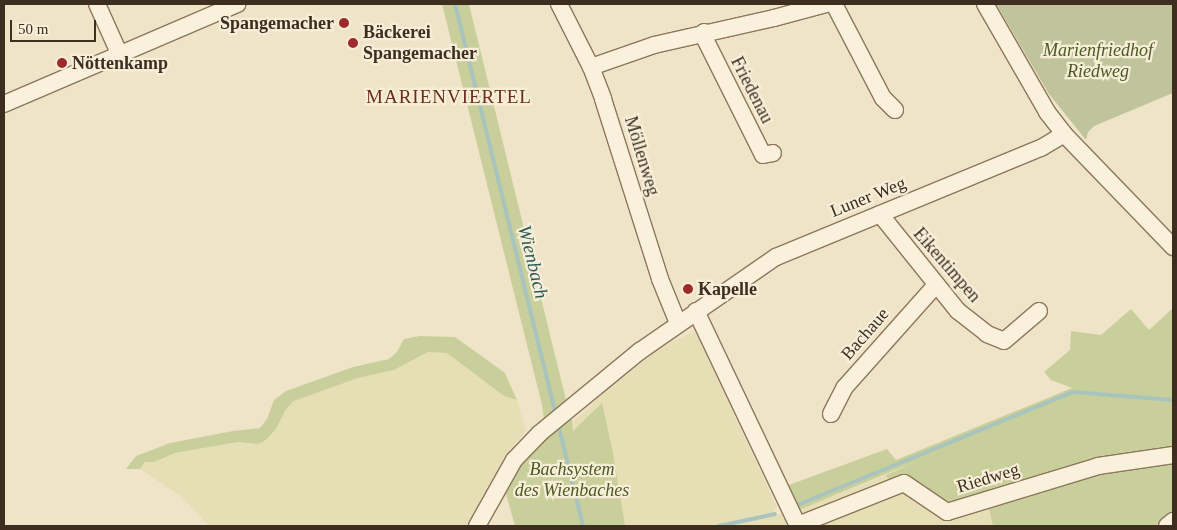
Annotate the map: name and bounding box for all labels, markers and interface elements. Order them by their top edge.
scale bar [12,10,99,42]
place label: Spangemacher [220,12,334,34]
marker: Spangemacher [338,17,350,29]
text: 50 m [18,21,48,37]
place label: Bäckerei Spangemacher [363,22,477,64]
marker: Bäckerei Spangemacher [347,37,359,49]
park label: Marienfriedhof Riedweg [1043,40,1153,82]
place label: Nöttenkamp [72,52,168,74]
street label: Friedenau [726,53,778,127]
marker: Nöttenkamp [56,57,68,69]
district label: MARIENVIERTEL [364,86,534,108]
street label: Möllenweg [620,114,664,198]
street label: Luner Weg [827,172,909,222]
water label: Wienbach [513,223,553,301]
street label: Eikentimpen [909,223,985,307]
place label: Kapelle [698,278,757,300]
marker: Kapelle [682,283,694,295]
street label: Bachaue [837,304,893,364]
street label: Riedweg [954,458,1022,498]
park label: Bachsystem des Wienbaches [515,459,629,502]

